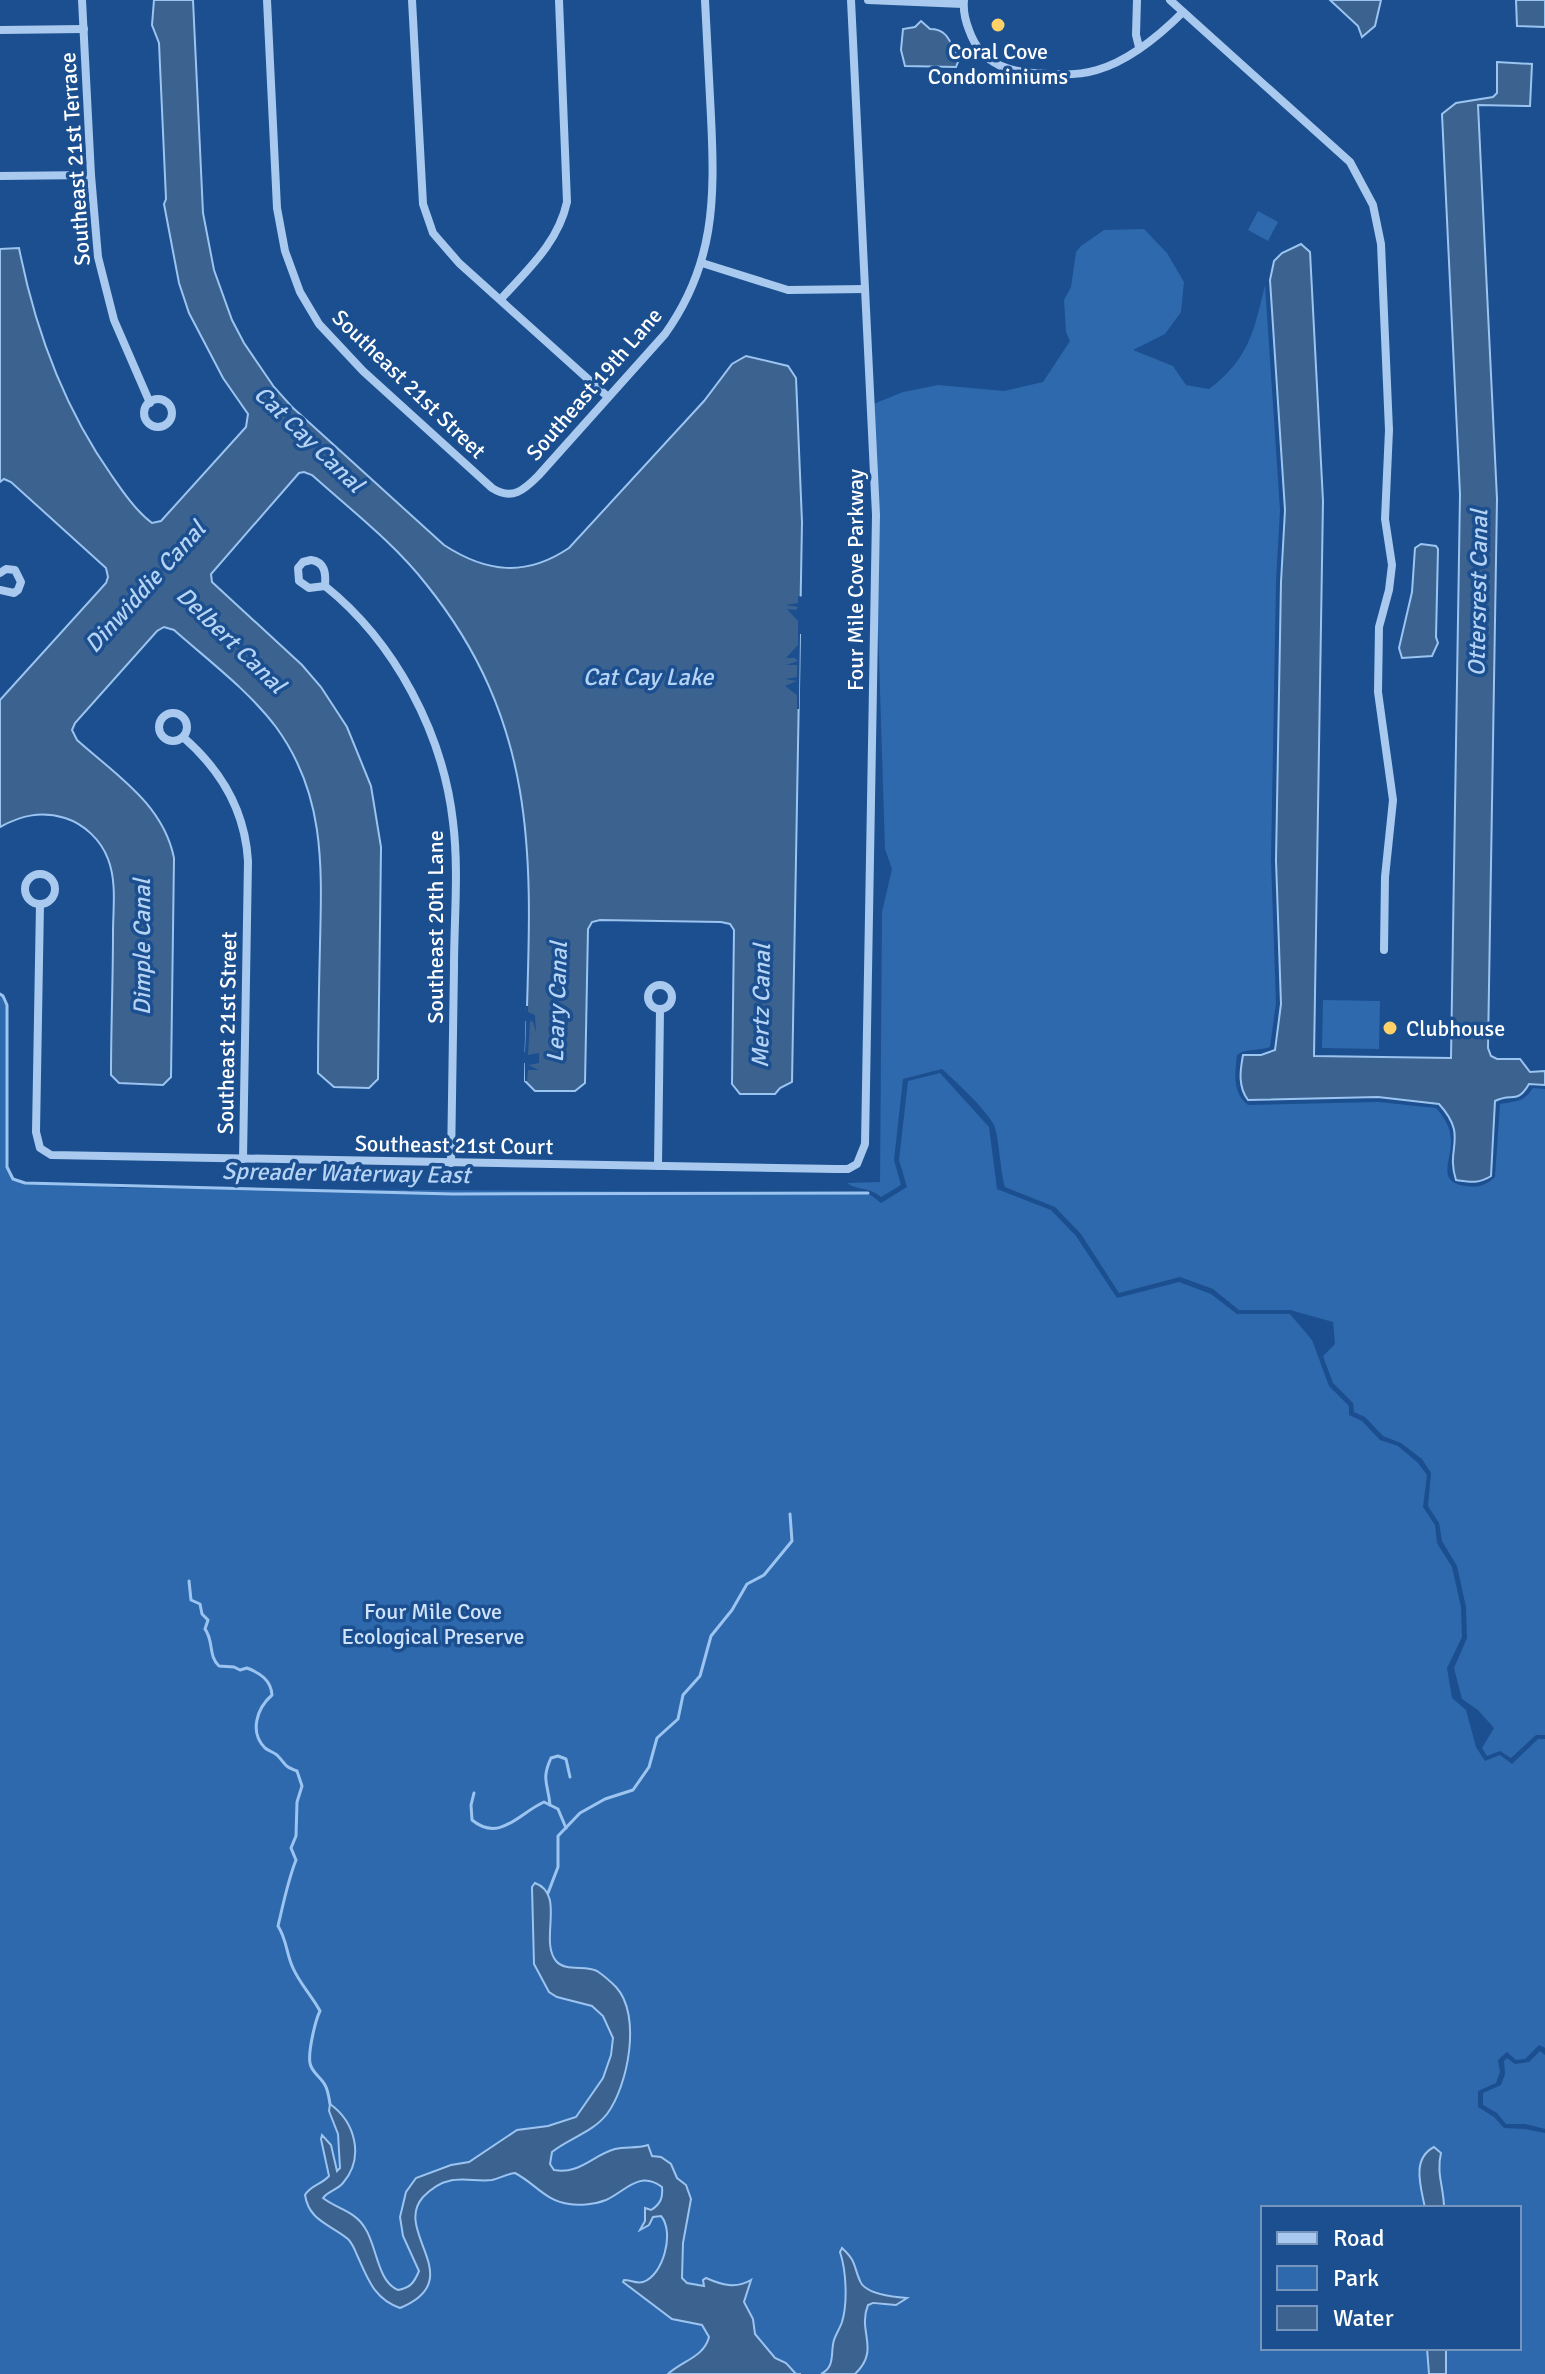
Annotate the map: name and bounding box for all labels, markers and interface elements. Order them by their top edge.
marker: Coral Cove Condominiums [989,16,1007,34]
place label: Coral Cove Condominiums [928,38,1068,90]
street label: Southeast 21st Terrace [54,51,96,267]
street label: Southeast 19th Lane [520,302,668,466]
street label: Southeast 21st Street [327,304,492,464]
water label: Cat Cay Canal [248,379,372,500]
street label: Four Mile Cove Parkway [842,468,869,691]
water label: Ottersrest Canal [1462,507,1494,677]
water label: Dinwiddie Canal [78,513,213,659]
water label: Delbert Canal [170,580,294,701]
water label: Cat Cay Lake [583,662,714,692]
street label: Southeast 20th Lane [422,830,449,1024]
water label: Dimple Canal [127,877,157,1015]
street label: Southeast 21st Street [212,931,242,1135]
water label: Leary Canal [540,939,574,1063]
water label: Mertz Canal [745,942,777,1068]
place label: Clubhouse [1406,1015,1505,1042]
marker: Clubhouse [1381,1019,1399,1037]
street label: Southeast 21st Court [355,1130,554,1160]
water label: Spreader Waterway East [222,1156,473,1190]
park label: Four Mile Cove Ecological Preserve [342,1598,524,1650]
legend [1261,2206,1521,2350]
text: Road [1333,2223,1384,2253]
text: Park [1333,2263,1379,2293]
text: Water [1333,2303,1394,2333]

